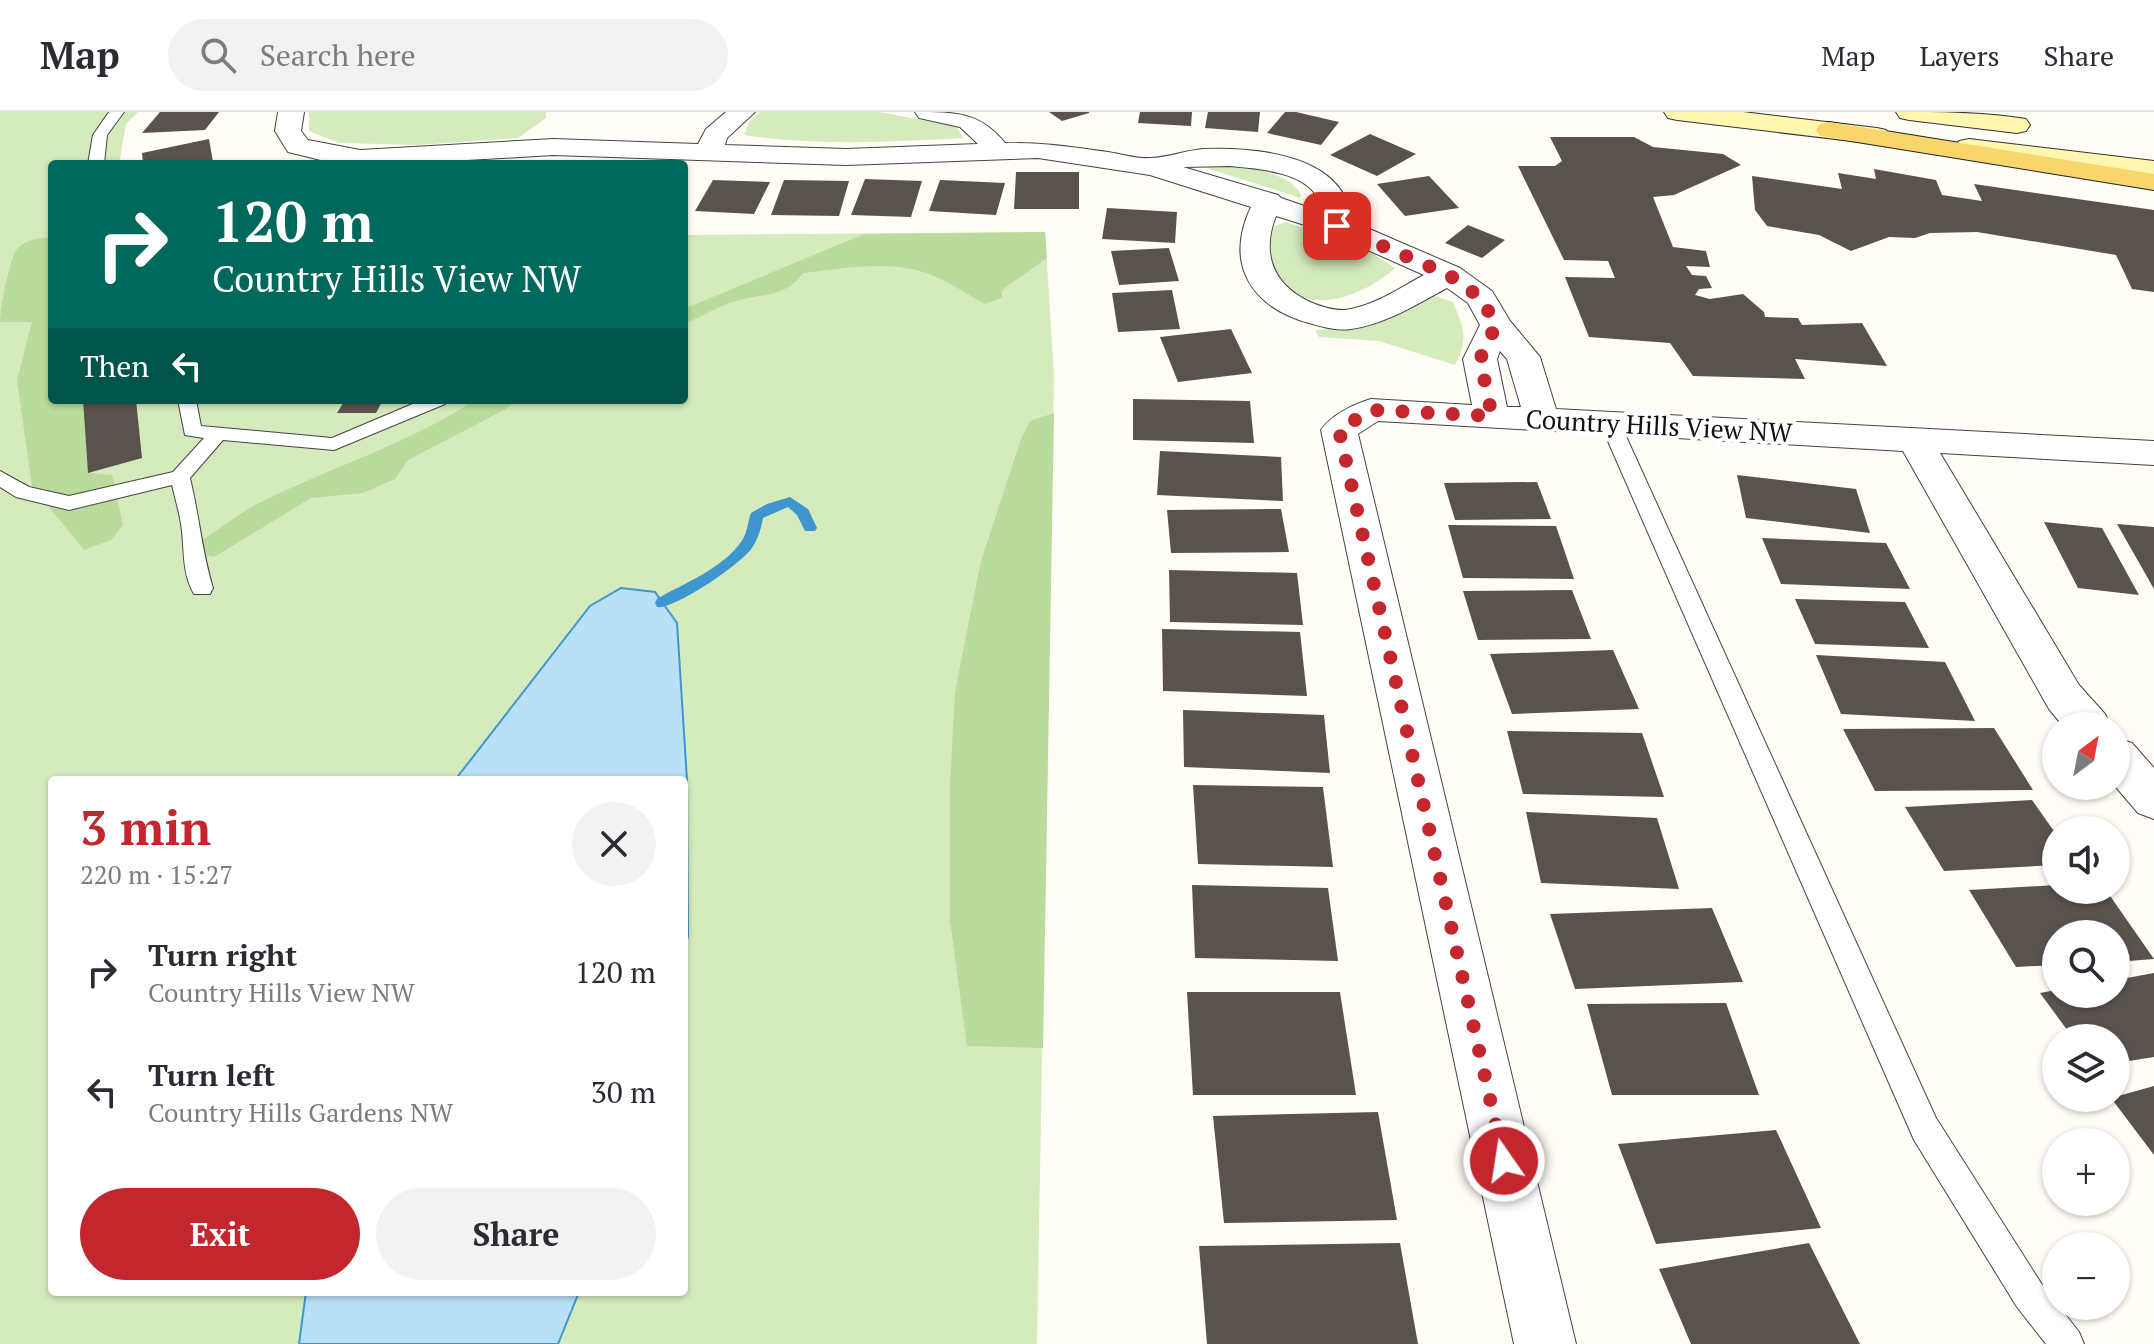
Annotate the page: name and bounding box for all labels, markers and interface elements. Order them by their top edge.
search box [168,19,728,91]
text: Map [40,30,120,80]
icon: search [196,33,240,77]
text: Search here [260,35,416,75]
text: Map [1821,37,1875,74]
text: Layers [1919,37,2000,74]
text: Share [2044,37,2114,74]
text: 120 m [212,184,374,258]
icon: right [80,192,184,296]
pin [1303,192,1371,260]
icon: arrive [1315,204,1359,248]
text: Country Hills View NW [212,255,581,302]
icon: left [165,344,209,388]
text: Then [80,346,149,386]
street label: Country Hills View NW [1525,401,1794,449]
north arrow [2042,712,2130,800]
map controls [2042,712,2130,1320]
text: 3 min [80,795,211,859]
button: close [572,802,656,886]
button: sound [2042,816,2130,904]
text: 220 m · 15:27 [80,857,233,891]
button: search [2042,920,2130,1008]
text: Turn right [148,935,297,975]
icon: right [80,950,124,994]
text: 120 m [575,952,656,992]
text: Country Hills View NW [148,975,415,1009]
button: layers [2042,1024,2130,1112]
text: Turn left [148,1055,275,1095]
icon: left [80,1070,124,1114]
text: 30 m [591,1072,656,1112]
text: Country Hills Gardens NW [148,1095,453,1129]
position arrow [1462,1119,1546,1203]
button: + [2042,1128,2130,1216]
button: Exit [80,1188,360,1280]
button: Share [376,1188,656,1280]
button: − [2042,1232,2130,1320]

